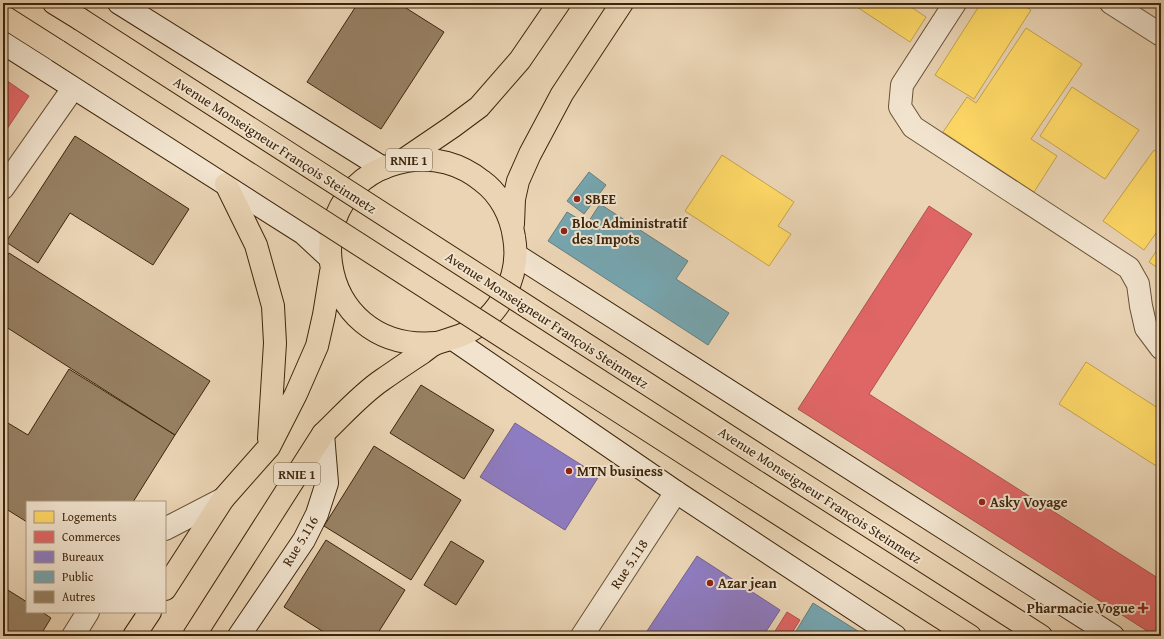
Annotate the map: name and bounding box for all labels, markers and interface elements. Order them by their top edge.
street label: Avenue Monseigneur François Steinmetz [170,72,380,218]
road number: RNIE 1 [386,149,432,171]
place label: SBEE [585,189,616,209]
marker: SBEE [572,194,582,204]
place label: Bloc Administratif des Impots [572,213,689,249]
marker: Bloc Administratif des Impots [559,226,569,236]
street label: Avenue Monseigneur François Steinmetz [442,247,652,393]
street label: Avenue Monseigneur François Steinmetz [715,422,925,568]
place label: MTN business [577,461,663,481]
road number: RNIE 1 [274,463,320,485]
marker: MTN business [564,466,574,476]
place label: Asky Voyage [990,492,1068,512]
marker: Asky Voyage [977,497,987,507]
legend [26,501,166,613]
text: Logements [62,508,117,525]
street label: Rue 5.116 [277,512,323,570]
text: Commerces [62,528,121,545]
street label: Rue 5.118 [605,535,653,593]
text: Bureaux [62,548,105,565]
text: Public [62,568,94,585]
place label: Azar jean [718,573,778,593]
marker: Azar jean [705,578,715,588]
text: Autres [62,588,95,605]
place label: Pharmacie Vogue [1027,598,1135,618]
marker: Pharmacie Vogue [1138,603,1148,613]

